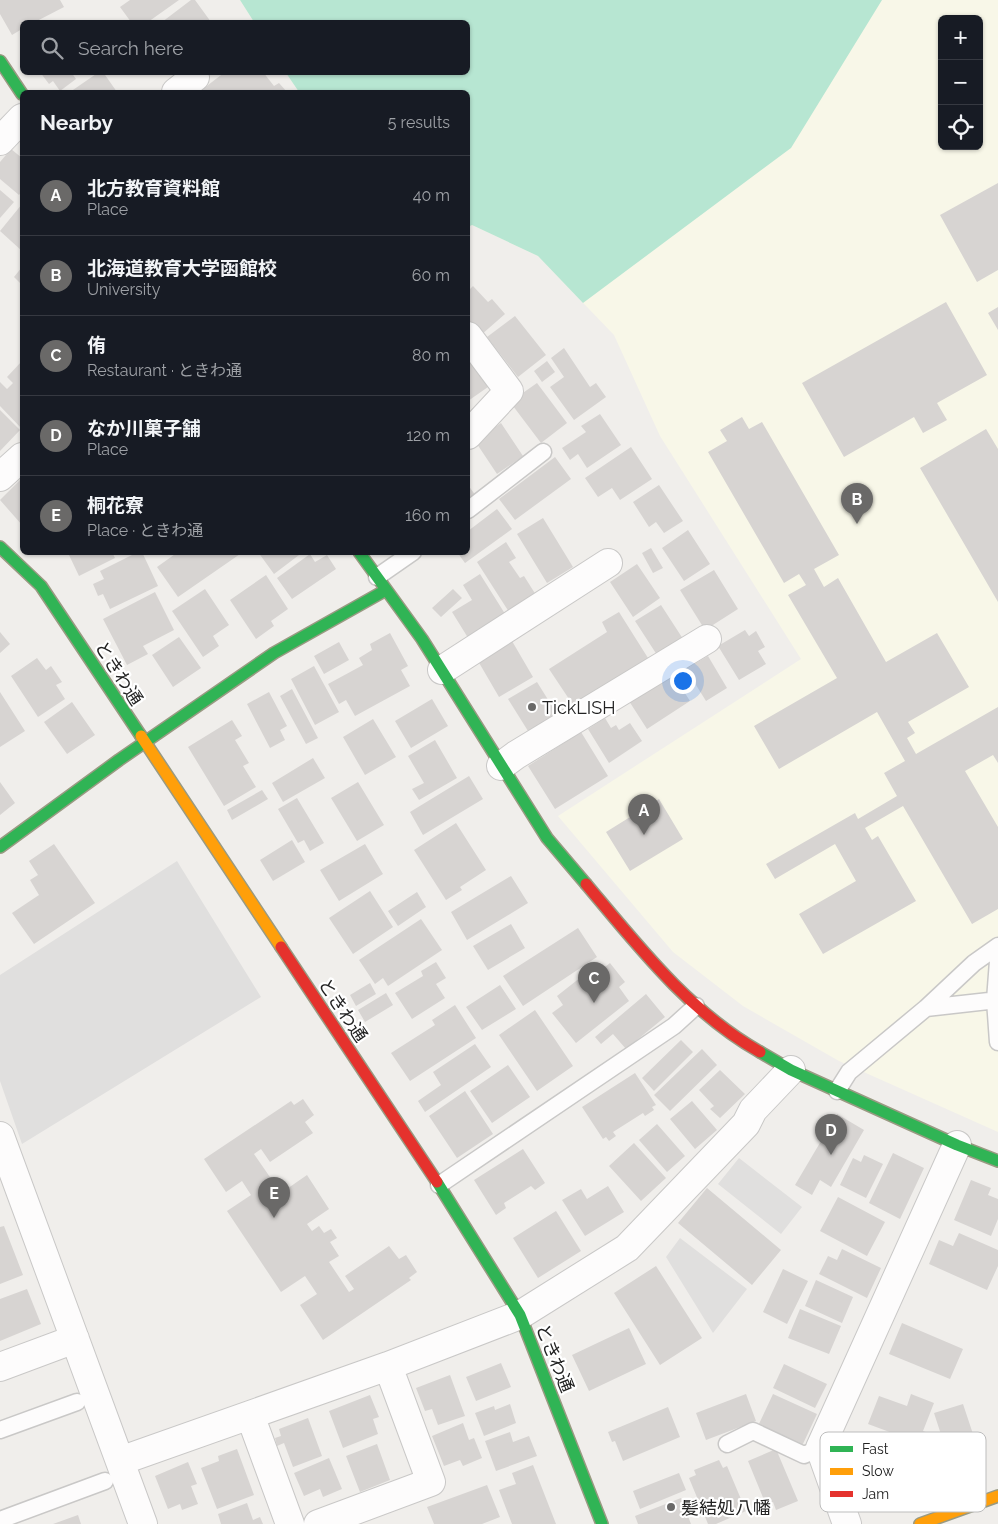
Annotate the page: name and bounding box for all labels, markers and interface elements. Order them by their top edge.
map controls [938,15,983,150]
button: + [938,15,983,60]
search box [20,20,470,75]
icon: search [38,34,66,62]
text: Search here [78,37,184,59]
button: − [938,60,983,105]
button: locate [938,105,983,150]
text: Nearby [40,110,113,135]
text: 5 results [388,113,450,132]
text: 北方教育資料館 [87,177,220,199]
text: A [51,186,61,205]
text: 40 m [413,186,450,205]
text: Place [87,200,128,219]
text: 北海道教育大学函館校 [87,257,277,279]
text: B [51,266,61,285]
text: 60 m [412,266,450,285]
text: University [87,280,160,299]
text: 侑 [87,334,106,356]
text: C [51,346,61,365]
text: 80 m [412,346,450,365]
text: Restaurant · ときわ通 [87,361,242,380]
text: なか川菓子舗 [87,417,201,439]
text: D [50,426,62,445]
text: 120 m [406,426,450,445]
text: Place [87,440,128,459]
pin: B [841,483,873,524]
text: 桐花寮 [87,494,144,516]
text: E [51,506,61,525]
text: 160 m [405,506,450,525]
text: Place · ときわ通 [87,521,203,540]
street label: ときわ通 [91,637,147,709]
your location [670,668,696,694]
place label: TickLISH [542,697,616,718]
marker: TickLISH [526,701,538,713]
pin: A [628,794,660,835]
pin: C [578,962,610,1003]
street label: ときわ通 [314,974,372,1046]
pin: D [815,1114,847,1155]
pin: E [258,1177,290,1218]
street label: ときわ通 [532,1321,578,1395]
legend [820,1432,986,1512]
text: Fast [862,1441,889,1457]
text: Slow [862,1463,894,1479]
text: Jam [862,1486,889,1502]
place label: 髪結処八幡 [681,1497,771,1518]
marker: 髪結処八幡 [665,1501,677,1513]

